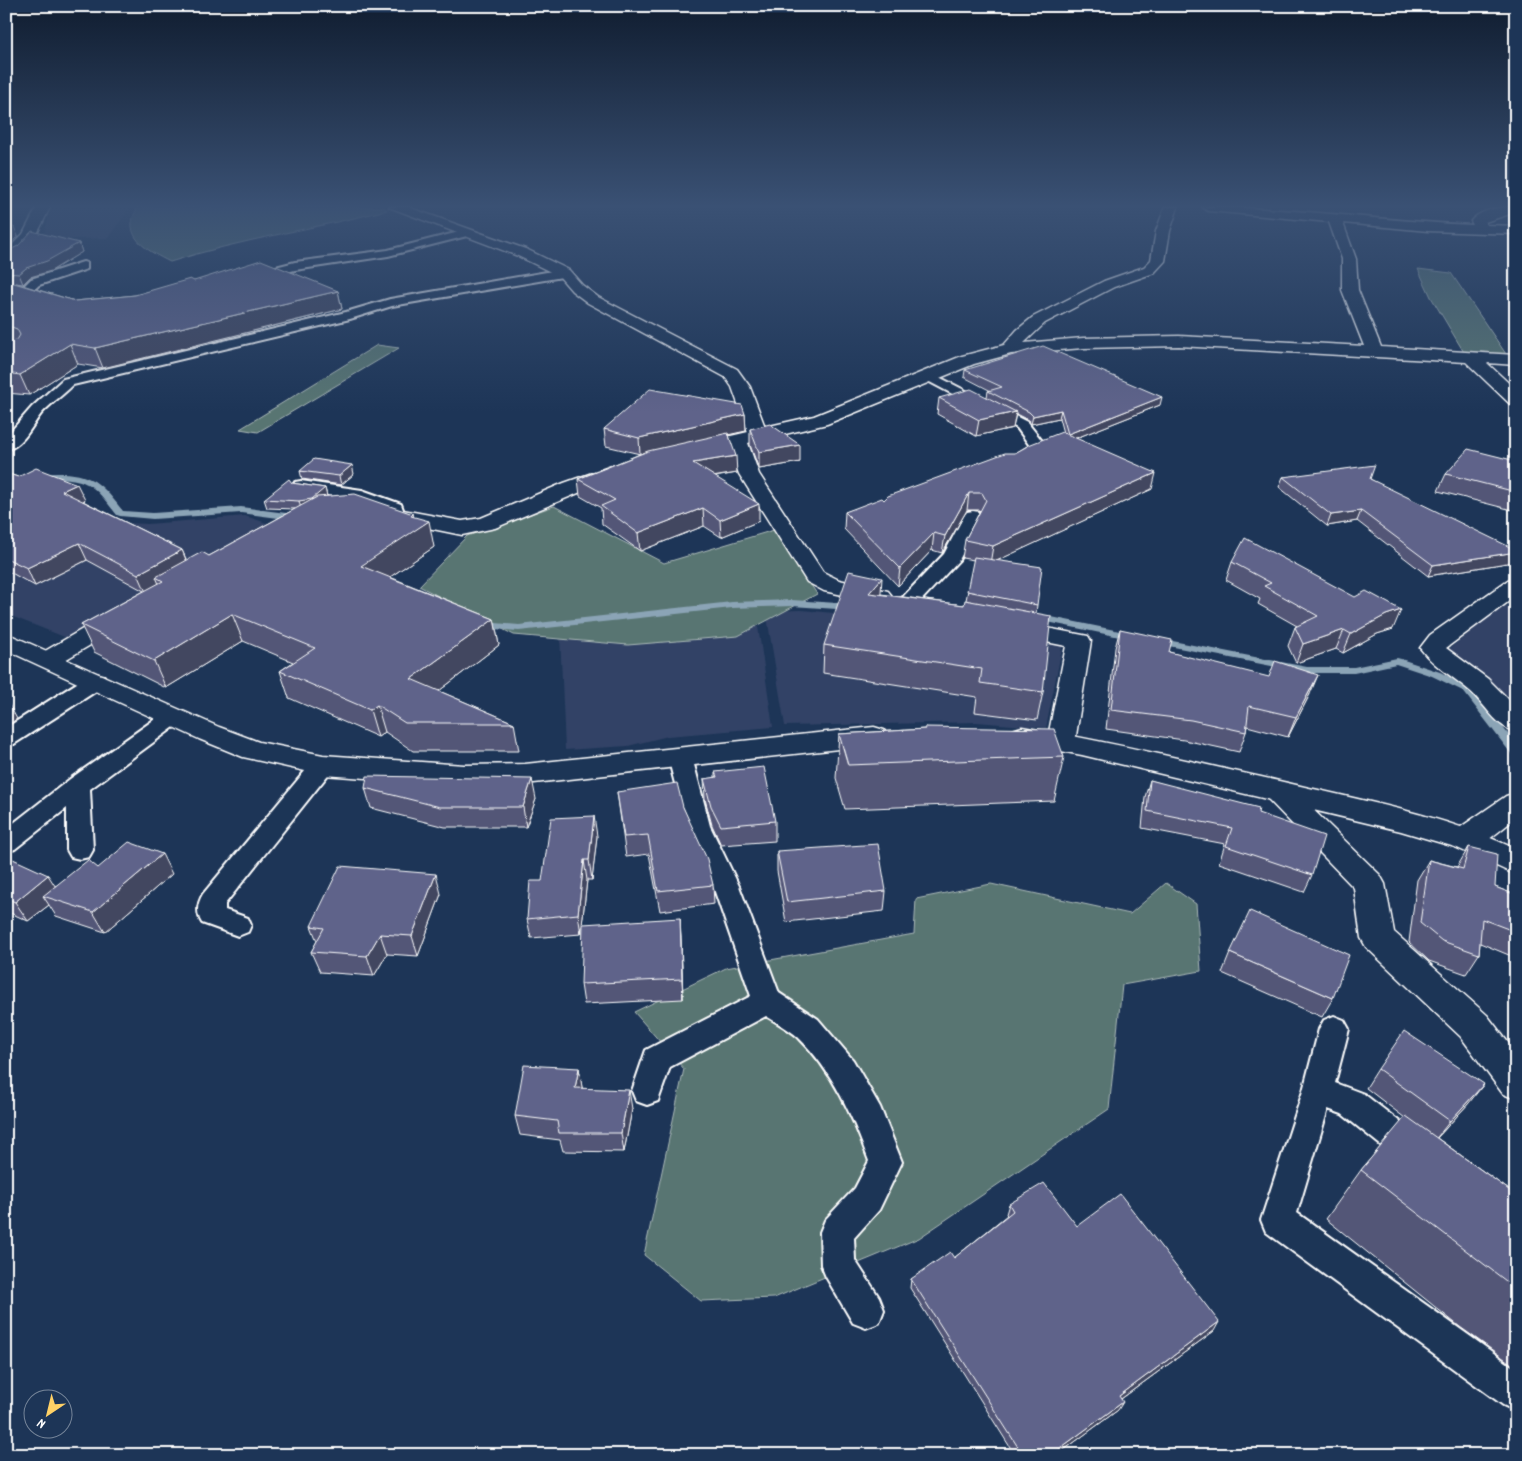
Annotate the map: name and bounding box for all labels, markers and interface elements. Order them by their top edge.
north arrow [22,1388,72,1438]
text: N [33,1413,50,1433]

